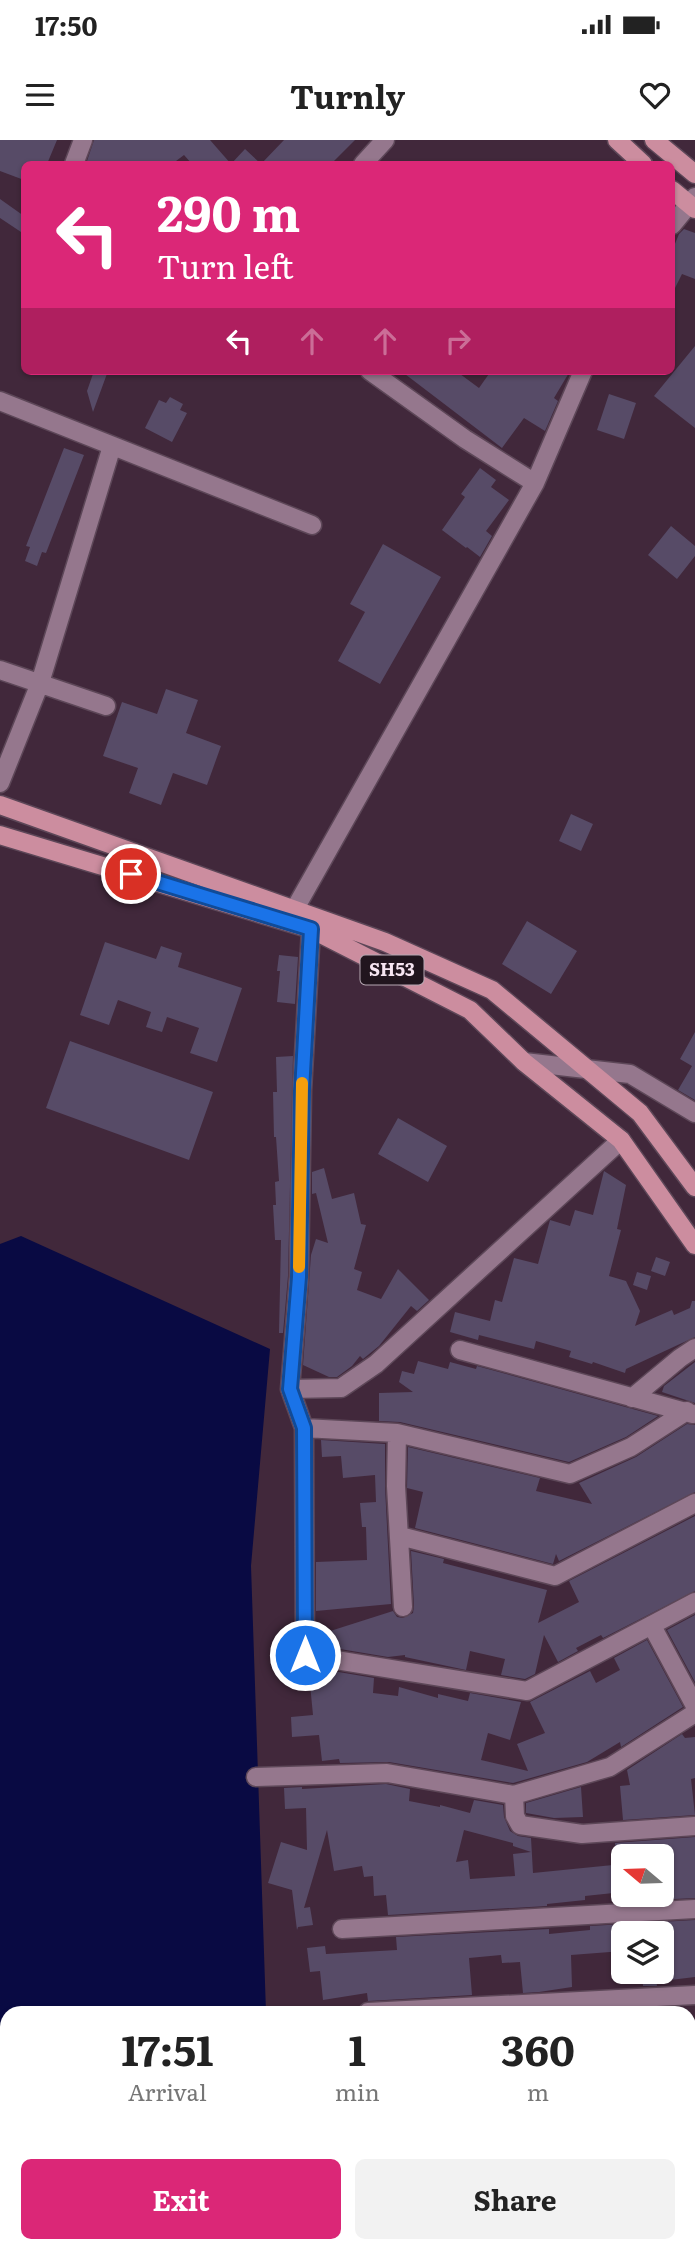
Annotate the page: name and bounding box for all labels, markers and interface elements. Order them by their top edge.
text: 17:50 [35,5,97,44]
text: Turnly [290,71,405,119]
icon: menu [21,76,59,114]
icon: heart [636,76,674,114]
text: 290 m [157,174,300,247]
icon: left [42,189,133,280]
text: Turn left [157,241,294,289]
icon: left [220,322,258,360]
icon: ahead [293,322,331,360]
icon: ahead [366,322,404,360]
icon: right [439,322,477,360]
pin [101,844,161,904]
icon: arrive [112,855,150,893]
road number: SH53 [360,956,424,984]
position arrow [268,1618,342,1692]
north arrow [611,1844,674,1908]
map controls [611,1844,674,1984]
button: layers [611,1921,674,1984]
text: 17:51 [121,2017,214,2079]
text: 1 [349,2017,366,2079]
text: 360 [501,2017,575,2079]
text: Arrival [128,2074,207,2108]
text: min [335,2074,380,2108]
text: m [527,2074,549,2108]
button: Exit [21,2159,341,2239]
button: Share [355,2159,675,2239]

